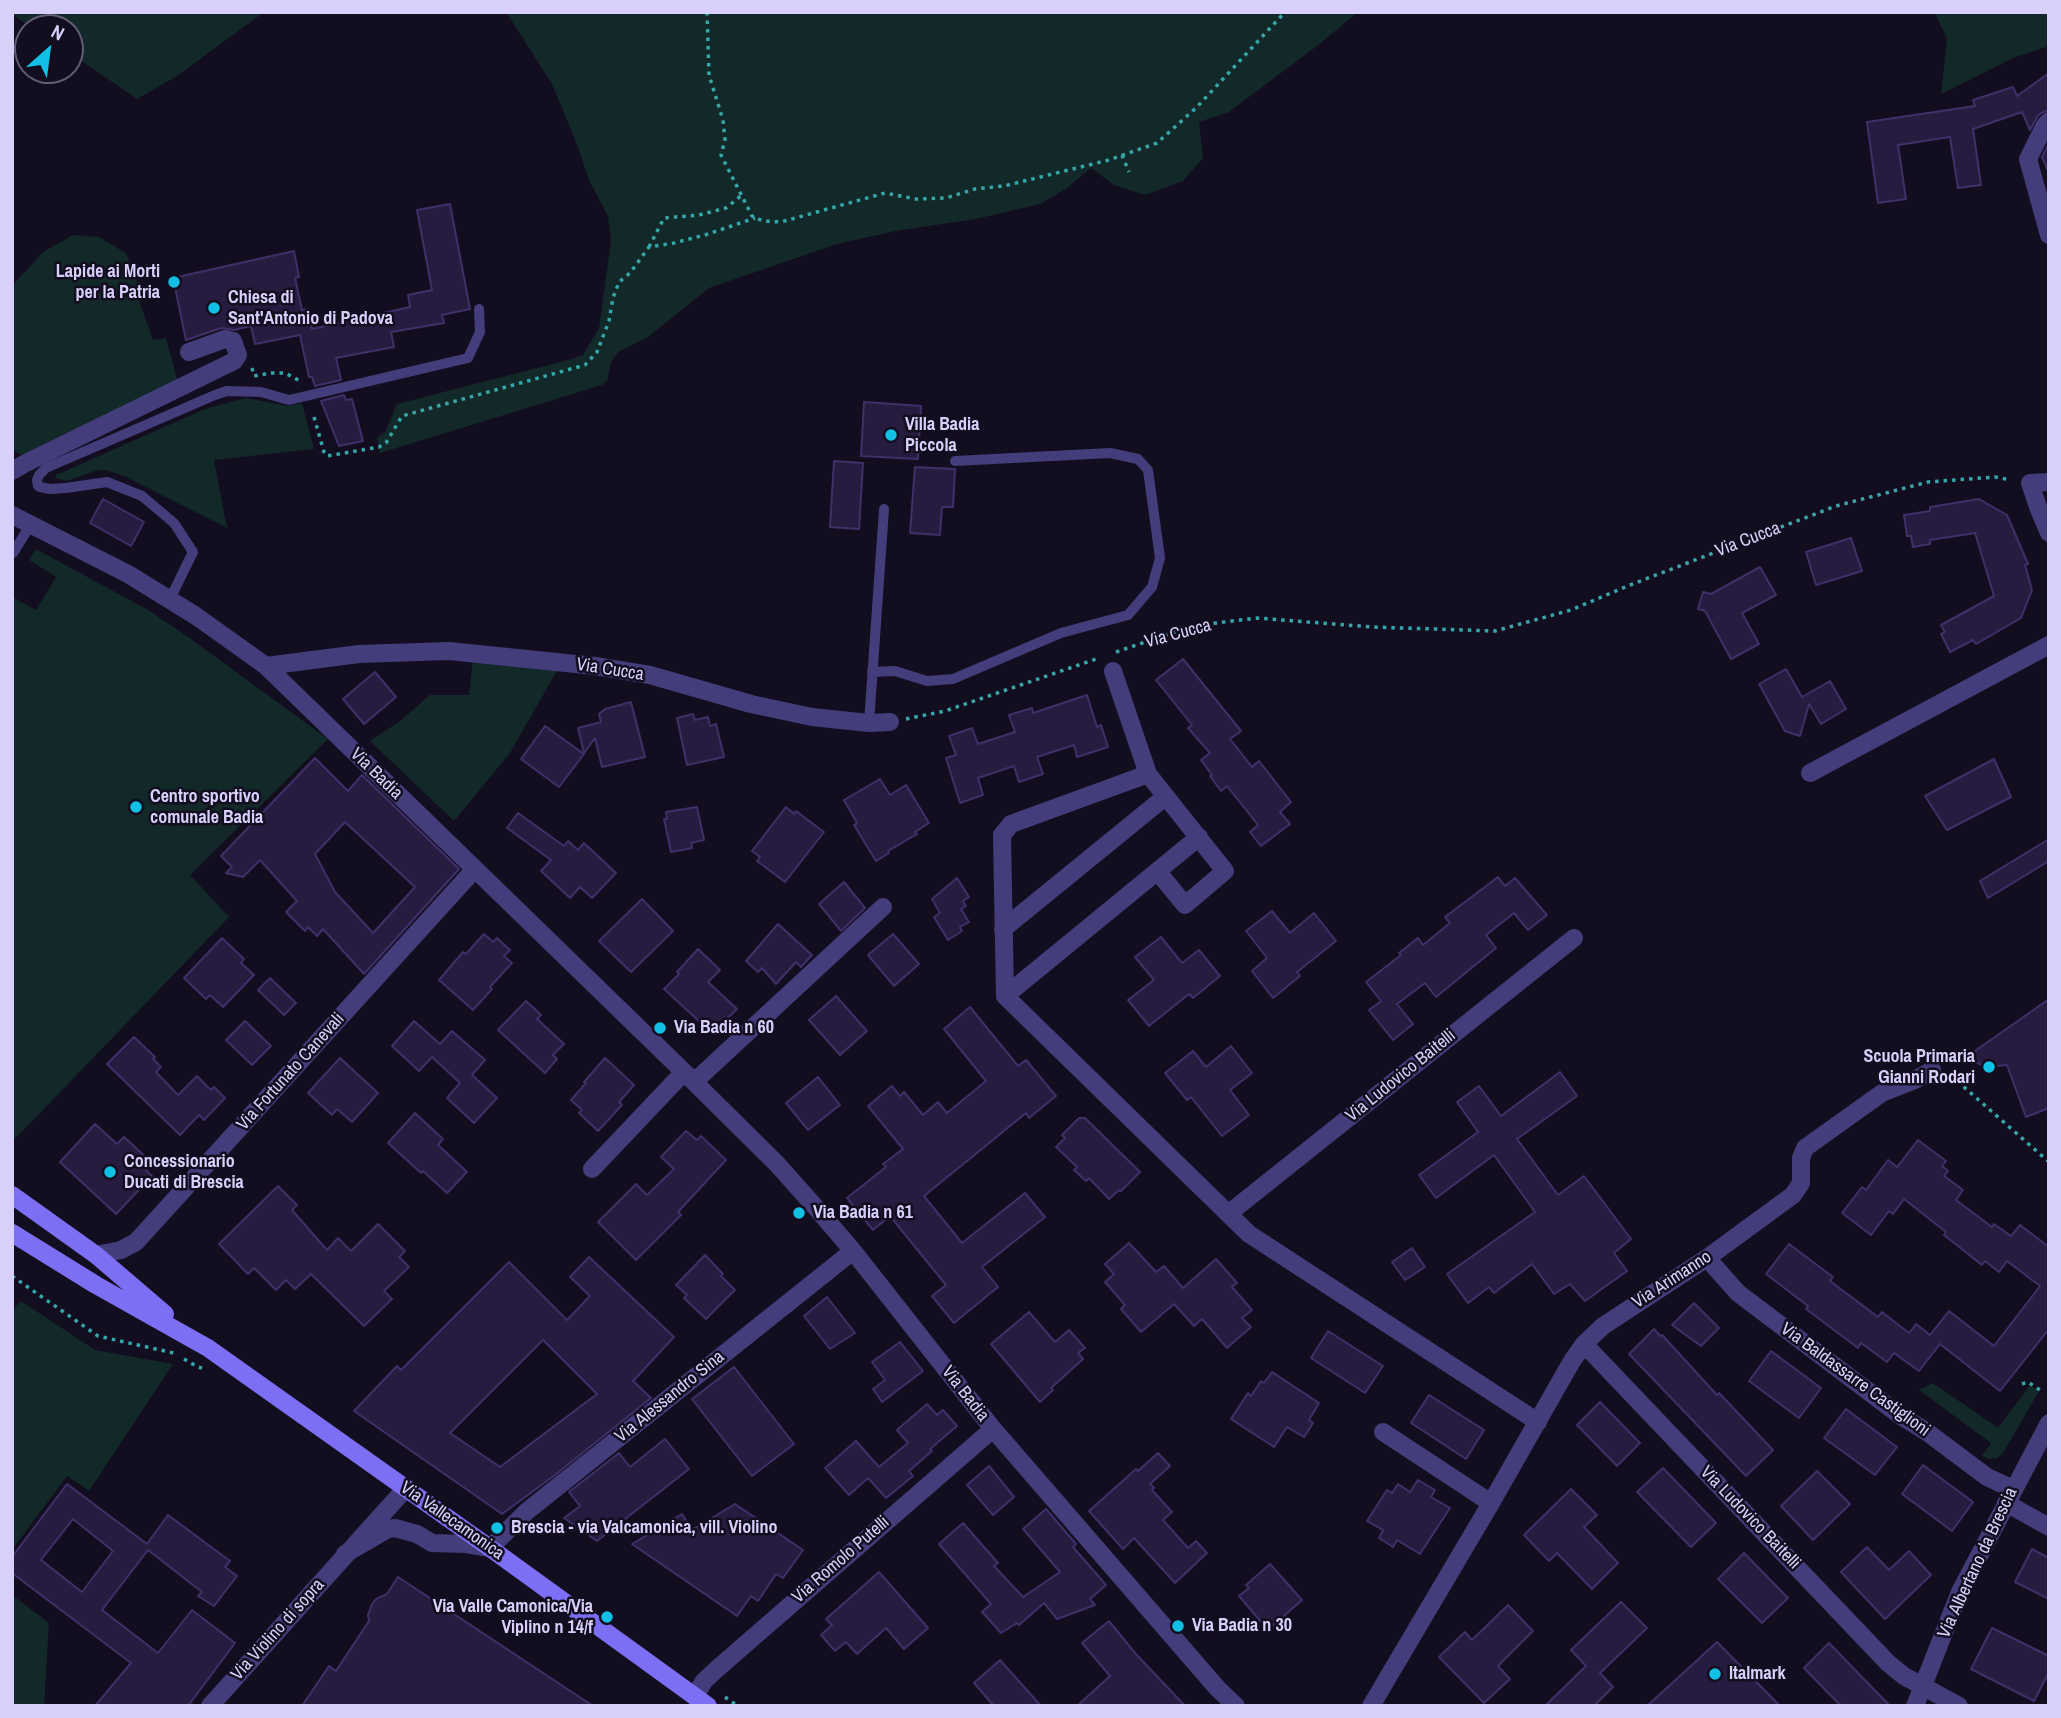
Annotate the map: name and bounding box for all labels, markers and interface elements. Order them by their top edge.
north arrow [14,14,84,84]
text: N [47,18,69,46]
place label: Lapide ai Morti per la Patria [56,261,160,304]
marker: Lapide ai Morti per la Patria [166,274,182,290]
place label: Chiesa di Sant'Antonio di Padova [228,287,393,330]
marker: Chiesa di Sant'Antonio di Padova [206,300,222,316]
place label: Villa Badia Piccola [905,414,979,457]
marker: Villa Badia Piccola [883,427,899,443]
street label: Via Cucca [1712,518,1784,562]
street label: Via Cucca [1142,615,1214,653]
street label: Via Cucca [575,654,645,686]
street label: Via Badia [345,744,407,804]
place label: Centro sportivo comunale Badia [150,786,263,828]
marker: Centro sportivo comunale Badia [128,799,144,815]
street label: Via Fortunato Canevali [233,1009,349,1135]
place label: Via Badia n 60 [674,1017,774,1039]
marker: Via Badia n 60 [652,1020,668,1036]
street label: Via Ludovico Baitelli [1342,1025,1460,1127]
place label: Scuola Primaria Gianni Rodari [1863,1046,1975,1088]
marker: Scuola Primaria Gianni Rodari [1981,1059,1997,1075]
place label: Concessionario Ducati di Brescia [124,1151,244,1194]
marker: Concessionario Ducati di Brescia [102,1164,118,1180]
place label: Via Badia n 61 [813,1202,913,1224]
marker: Via Badia n 61 [791,1205,807,1221]
street label: Via Arimanno [1628,1246,1716,1314]
street label: Via Baldassarre Castiglioni [1776,1319,1934,1441]
street label: Via Alessandro Sina [611,1346,729,1448]
street label: Via Badia [937,1362,993,1426]
street label: Via Ludovico Baitelli [1695,1462,1805,1574]
street label: Via Vallecamonica [396,1477,508,1565]
street label: Via Albertano da Brescia [1934,1484,2022,1642]
street label: Via Romolo Putelli [788,1512,894,1608]
place label: Brescia - via Valcamonica, vill. Violino [511,1517,777,1539]
marker: Brescia - via Valcamonica, vill. Violino [489,1520,505,1536]
street label: Via Violino di sopra [227,1575,329,1685]
place label: Via Valle Camonica/Via Viplino n 14/f [433,1596,593,1638]
marker: Via Valle Camonica/Via Viplino n 14/f [599,1609,615,1625]
place label: Via Badia n 30 [1192,1615,1292,1637]
marker: Via Badia n 30 [1170,1618,1186,1634]
place label: Italmark [1729,1663,1786,1685]
marker: Italmark [1707,1666,1723,1682]

